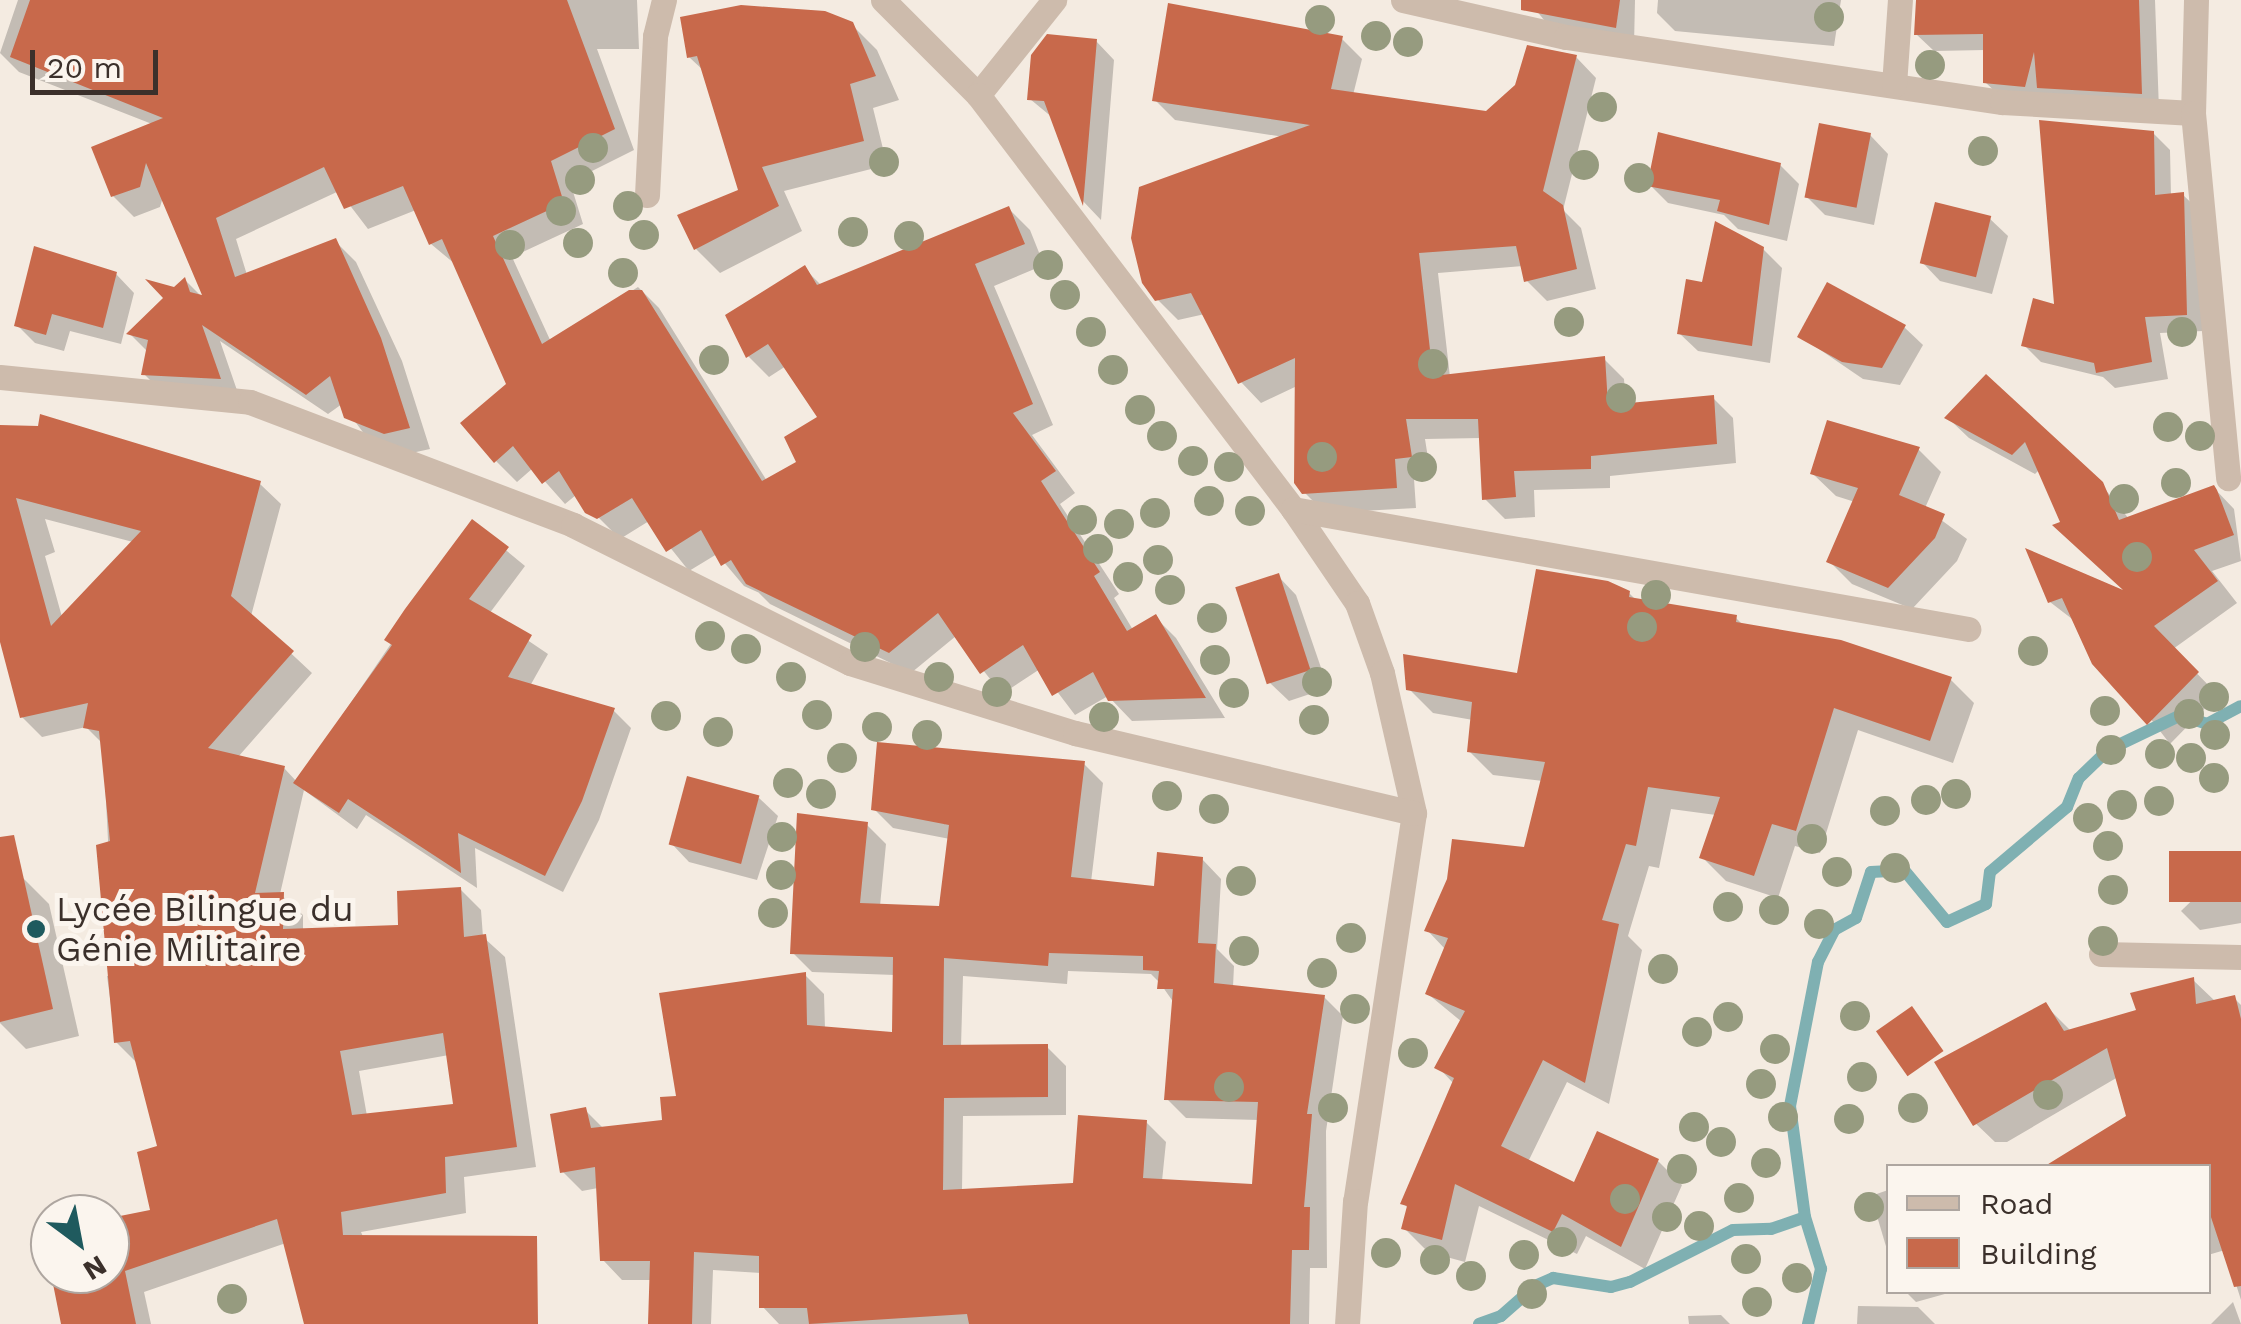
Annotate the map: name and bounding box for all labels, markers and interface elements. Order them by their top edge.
scale bar [35,30,162,92]
text: 20 m [47,50,122,85]
place label: Lycée Bilingue du Génie Militaire [56,888,353,970]
marker: Lycée Bilingue du Génie Militaire [25,918,47,940]
legend [1886,1164,2211,1294]
text: Road [1980,1186,2053,1221]
north arrow [30,1194,130,1294]
text: Building [1980,1236,2097,1271]
text: N [78,1249,113,1288]

